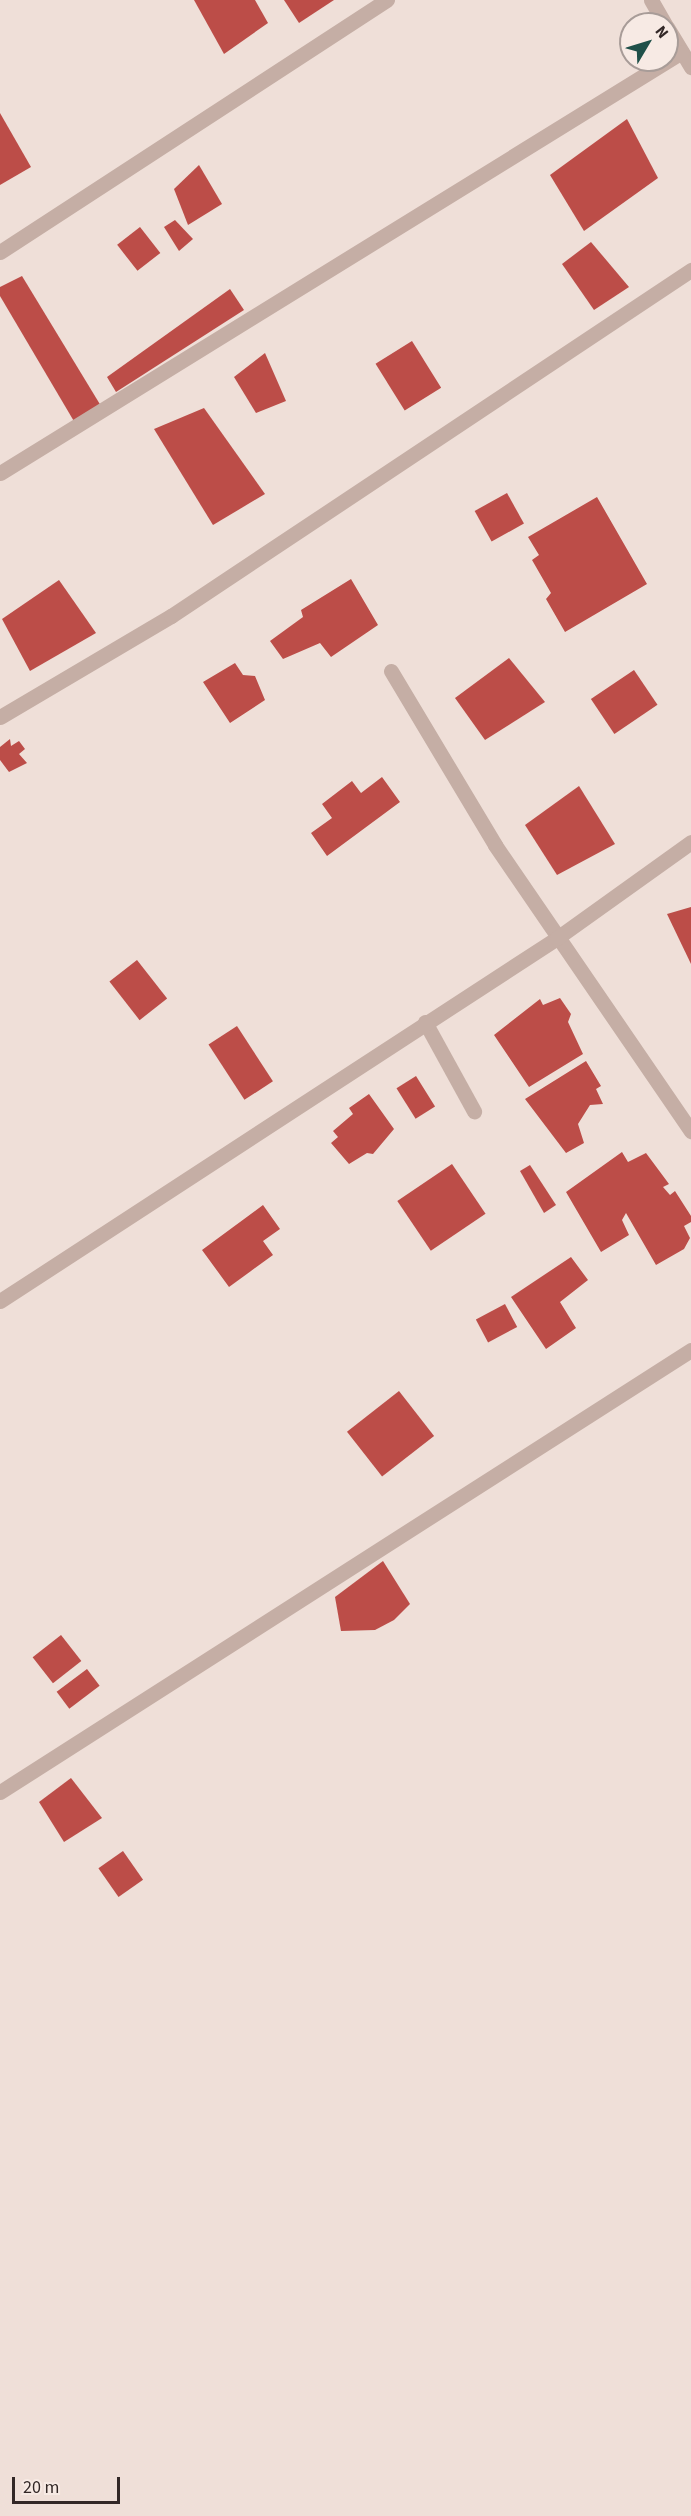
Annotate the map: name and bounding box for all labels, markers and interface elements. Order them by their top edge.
north arrow [619,12,679,72]
text: N [650,21,674,43]
scale bar [15,2465,123,2503]
text: 20 m [23,2475,59,2500]

